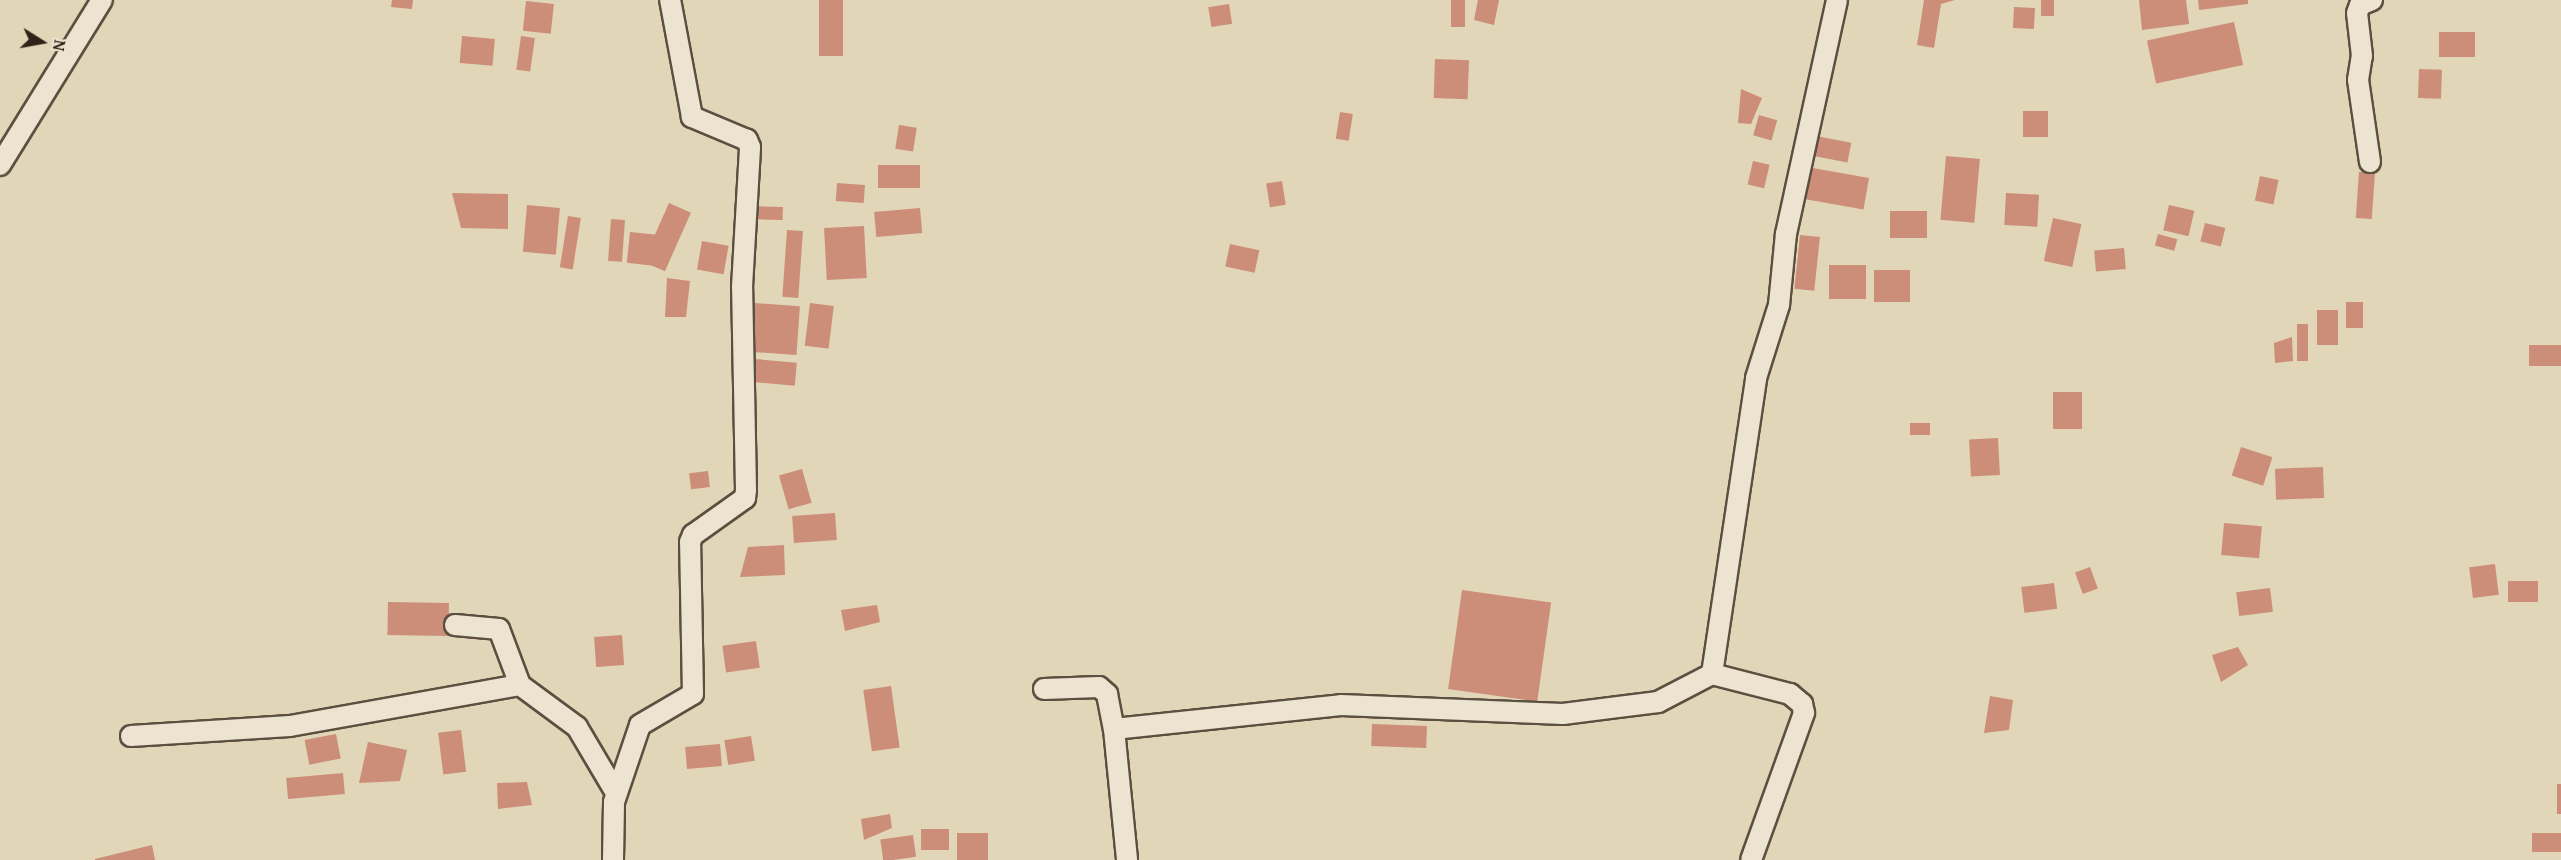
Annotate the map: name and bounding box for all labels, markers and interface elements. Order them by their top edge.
north arrow [12,12,72,72]
text: N [47,38,72,53]

